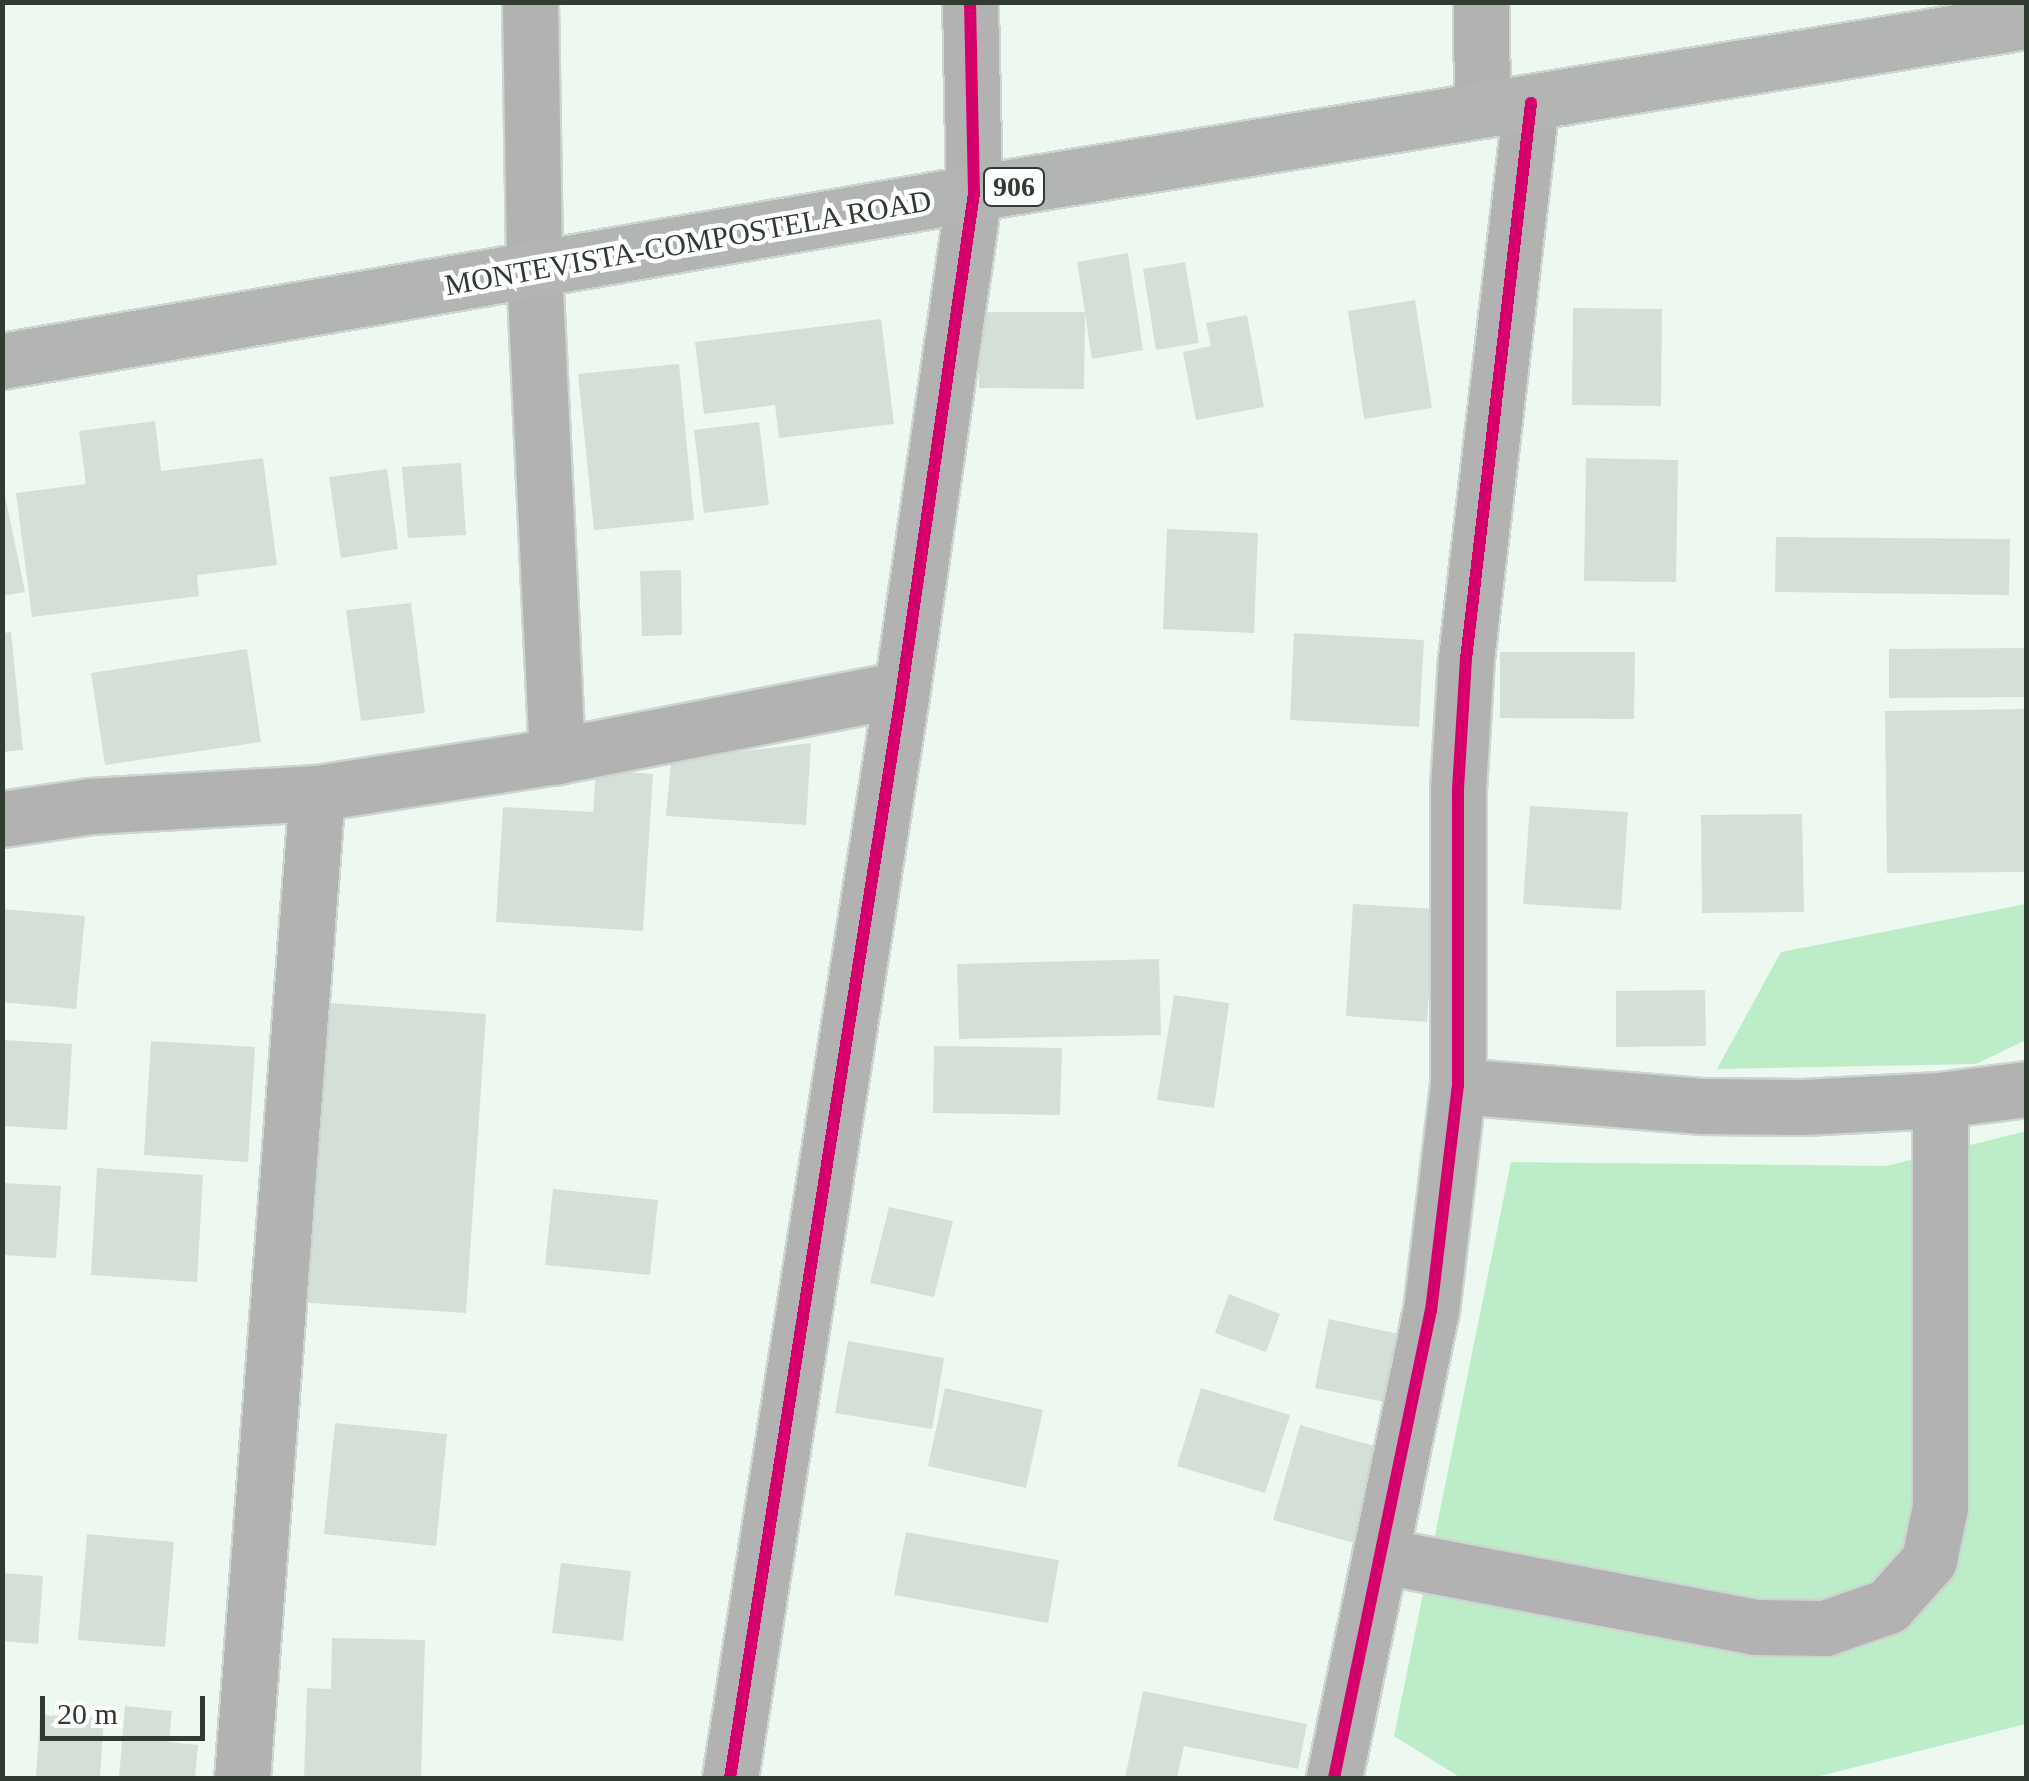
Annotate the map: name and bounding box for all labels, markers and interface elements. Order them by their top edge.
road number: 906 [982,164,1046,210]
street label: MONTEVISTA-COMPOSTELA ROAD [441,182,935,304]
scale bar [45,1676,210,1738]
text: 20 m [57,1697,118,1730]

